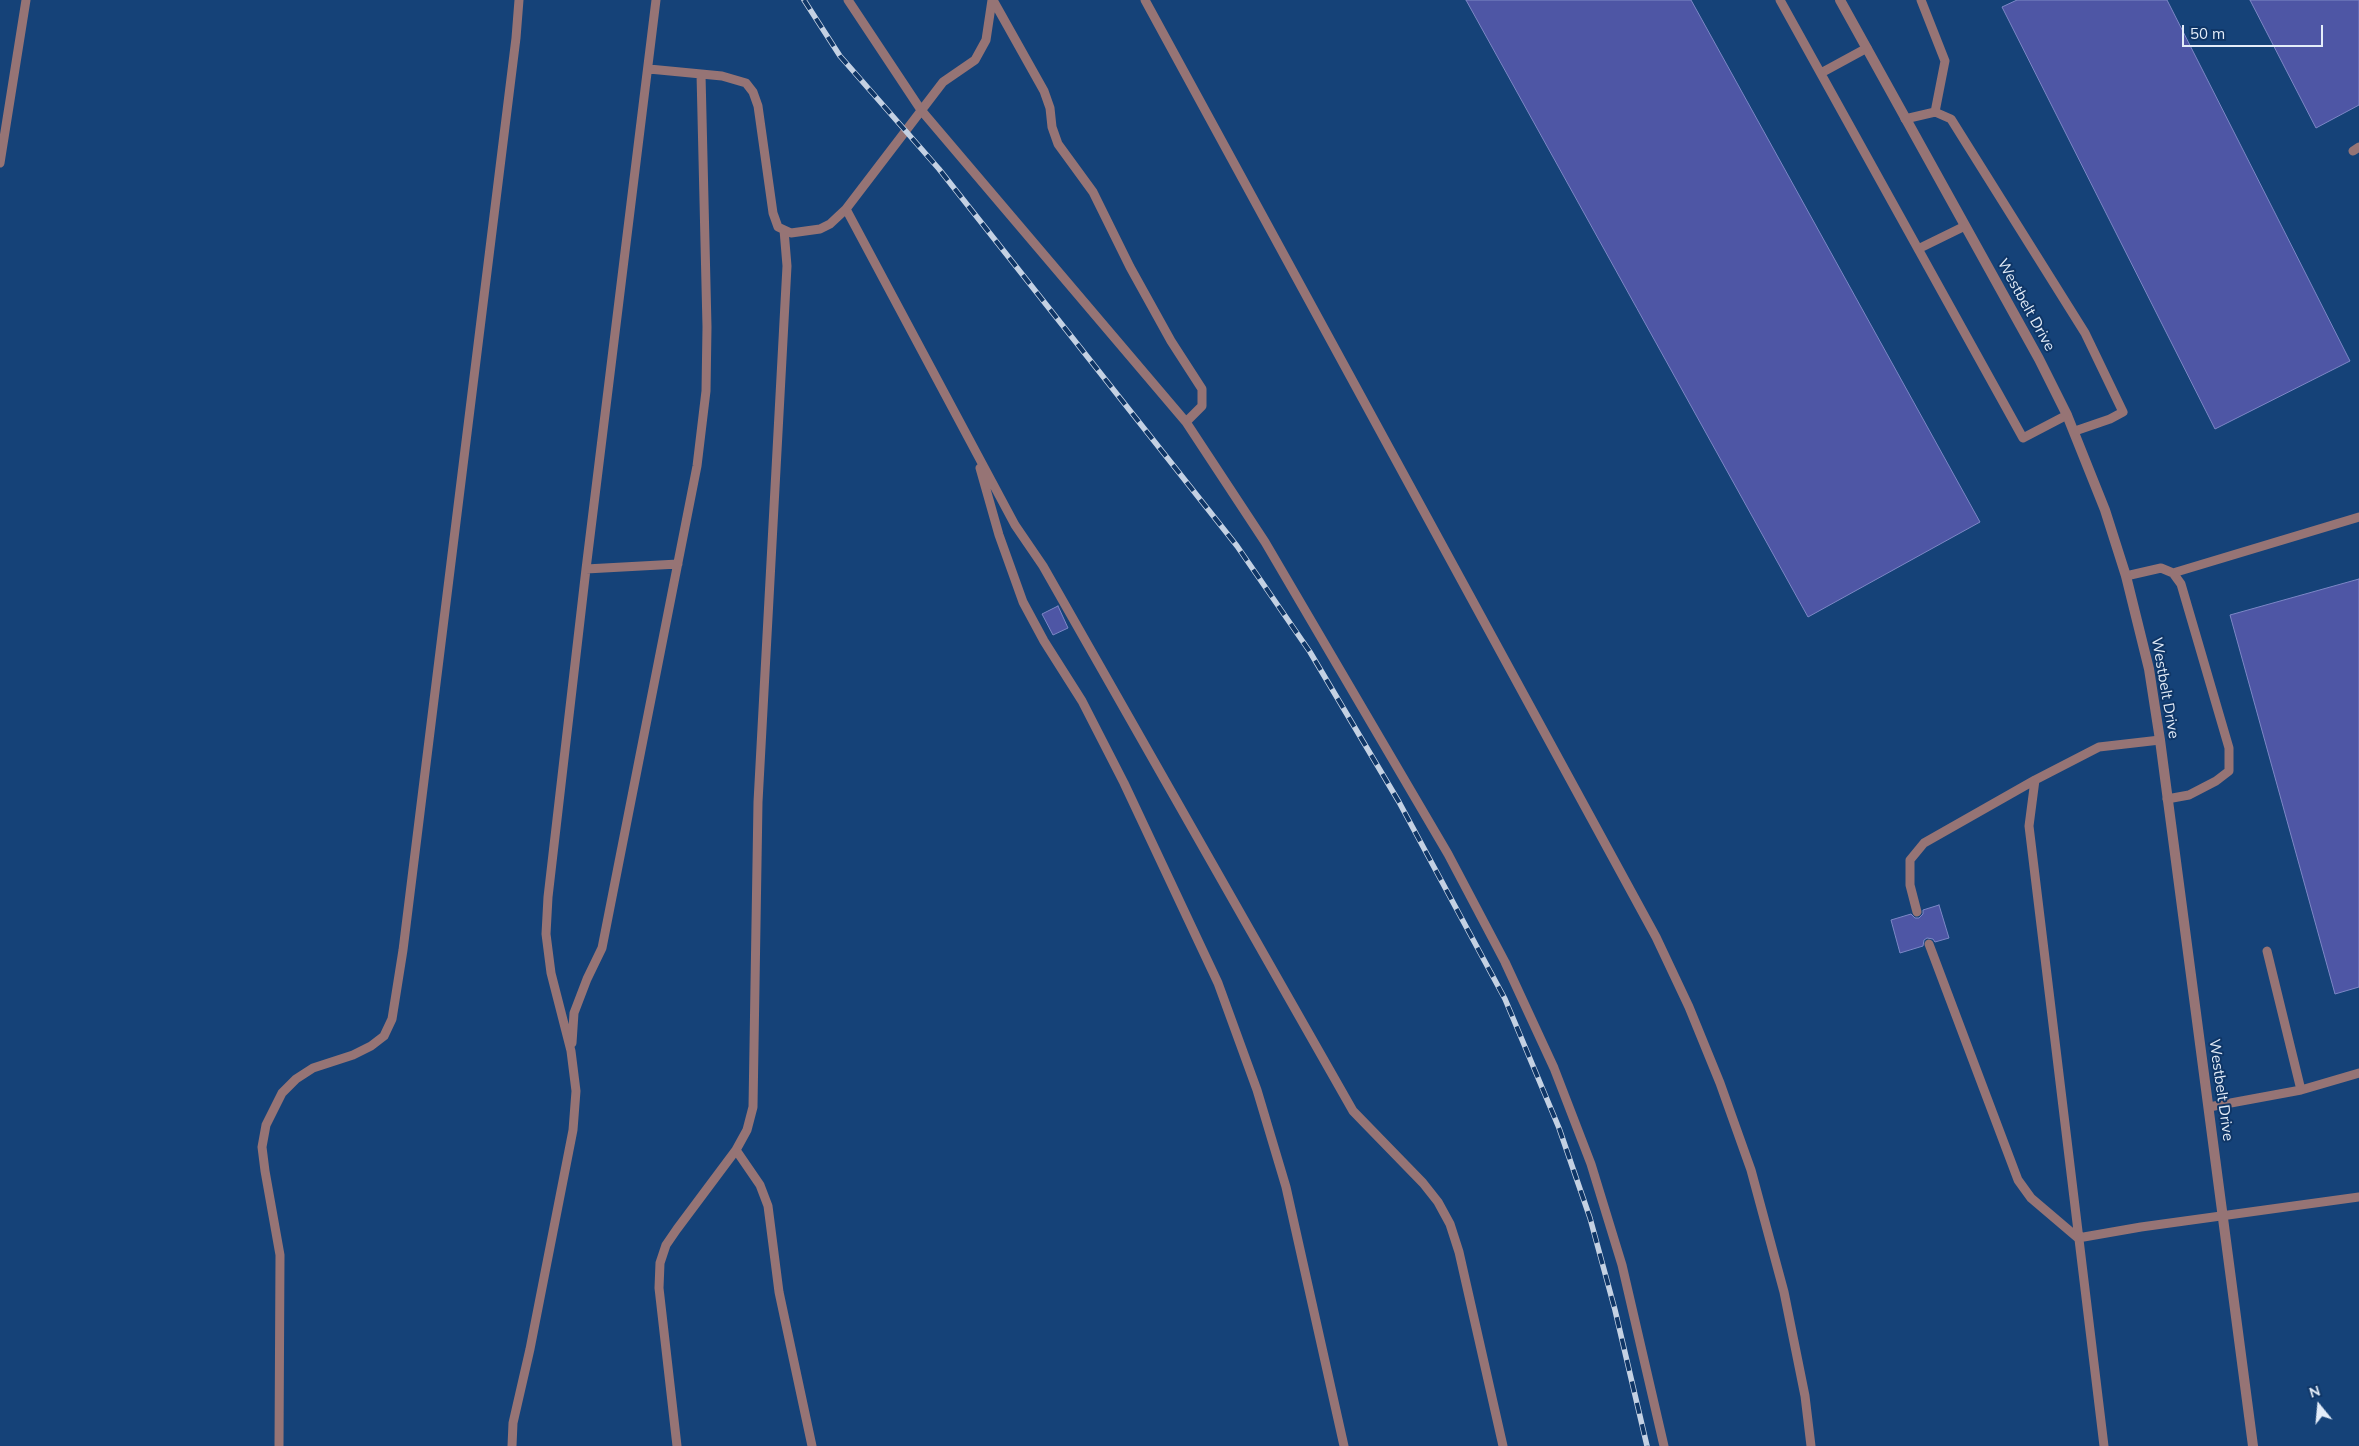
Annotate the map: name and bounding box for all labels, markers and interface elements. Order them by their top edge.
scale bar [2184,15,2325,47]
text: 50 m [2190,24,2225,43]
street label: Westbelt Drive [1993,256,2059,354]
street label: Westbelt Drive [2147,636,2183,740]
street label: Westbelt Drive [2205,1038,2237,1142]
north arrow [2294,1381,2344,1431]
text: N [2307,1382,2322,1402]

